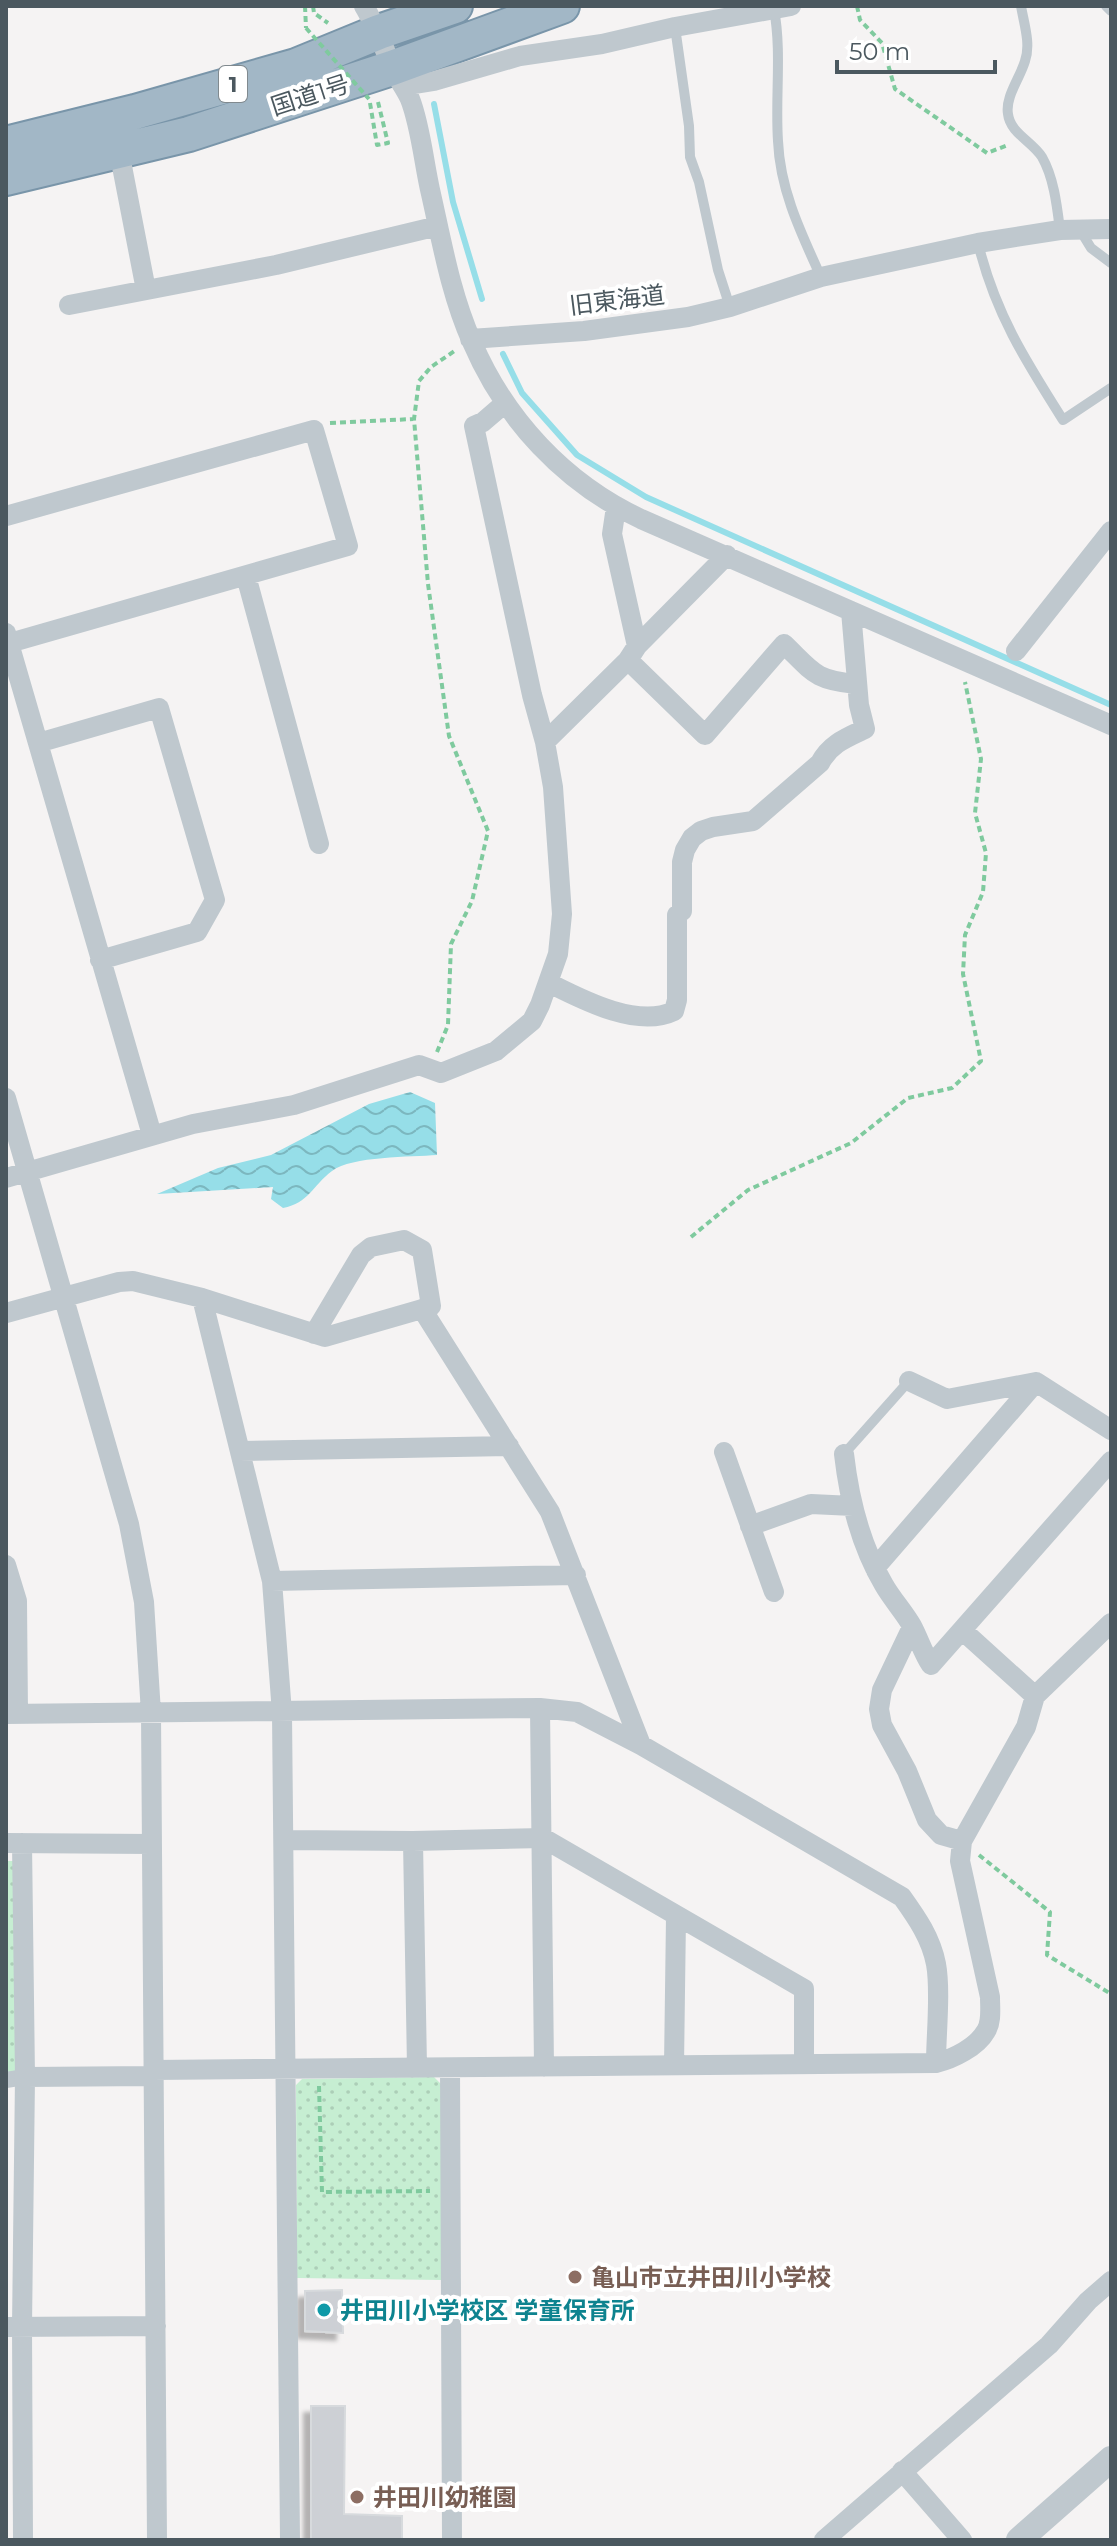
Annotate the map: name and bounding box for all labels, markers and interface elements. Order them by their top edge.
scale bar [837,24,995,74]
text: 50 m [849,37,910,66]
road number: 1 [219,66,247,102]
street label: 国道1号 [267,69,353,121]
street label: 旧東海道 [568,280,666,320]
place label: 亀山市立井田川小学校 [591,2263,831,2292]
marker: 亀山市立井田川小学校 [566,2268,584,2286]
place label: 井田川小学校区 学童保育所 [340,2296,635,2325]
marker: 井田川小学校区 学童保育所 [315,2301,333,2319]
place label: 井田川幼稚園 [373,2483,517,2512]
marker: 井田川幼稚園 [348,2488,366,2506]

